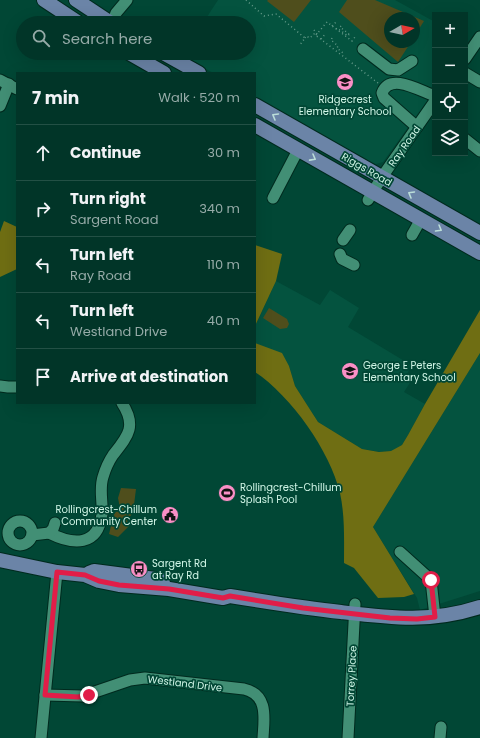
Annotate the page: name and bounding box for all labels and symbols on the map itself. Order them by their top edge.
north arrow [384,12,420,48]
school or university icon: Ridgecrest Elementary School [335,72,355,92]
place label: Ridgecrest Elementary School [299,92,391,119]
one-way arrow [272,114,279,121]
street label: Ray Road [385,123,424,170]
street label: Riggs Road [339,149,395,190]
one-way arrow [309,154,316,161]
one-way arrow [408,191,415,198]
one-way arrow [435,225,442,232]
place label: George E Peters Elementary School [363,358,456,385]
school or university icon: George E Peters Elementary School [340,361,360,381]
place label: Rollingcrest-Chillum Splash Pool [240,480,342,507]
sports icon: Rollingcrest-Chillum Splash Pool [217,483,237,503]
place label: Rollingcrest-Chillum Community Center [55,502,157,529]
public building icon: Rollingcrest-Chillum Community Center [160,505,180,525]
place label: Sargent Rd at Ray Rd [152,556,207,583]
bus stop icon: Sargent Rd at Ray Rd [129,559,149,579]
route start [422,571,440,589]
street label: Torrey Place [342,645,361,707]
street label: Westland Drive [147,671,223,696]
route end [80,686,98,704]

